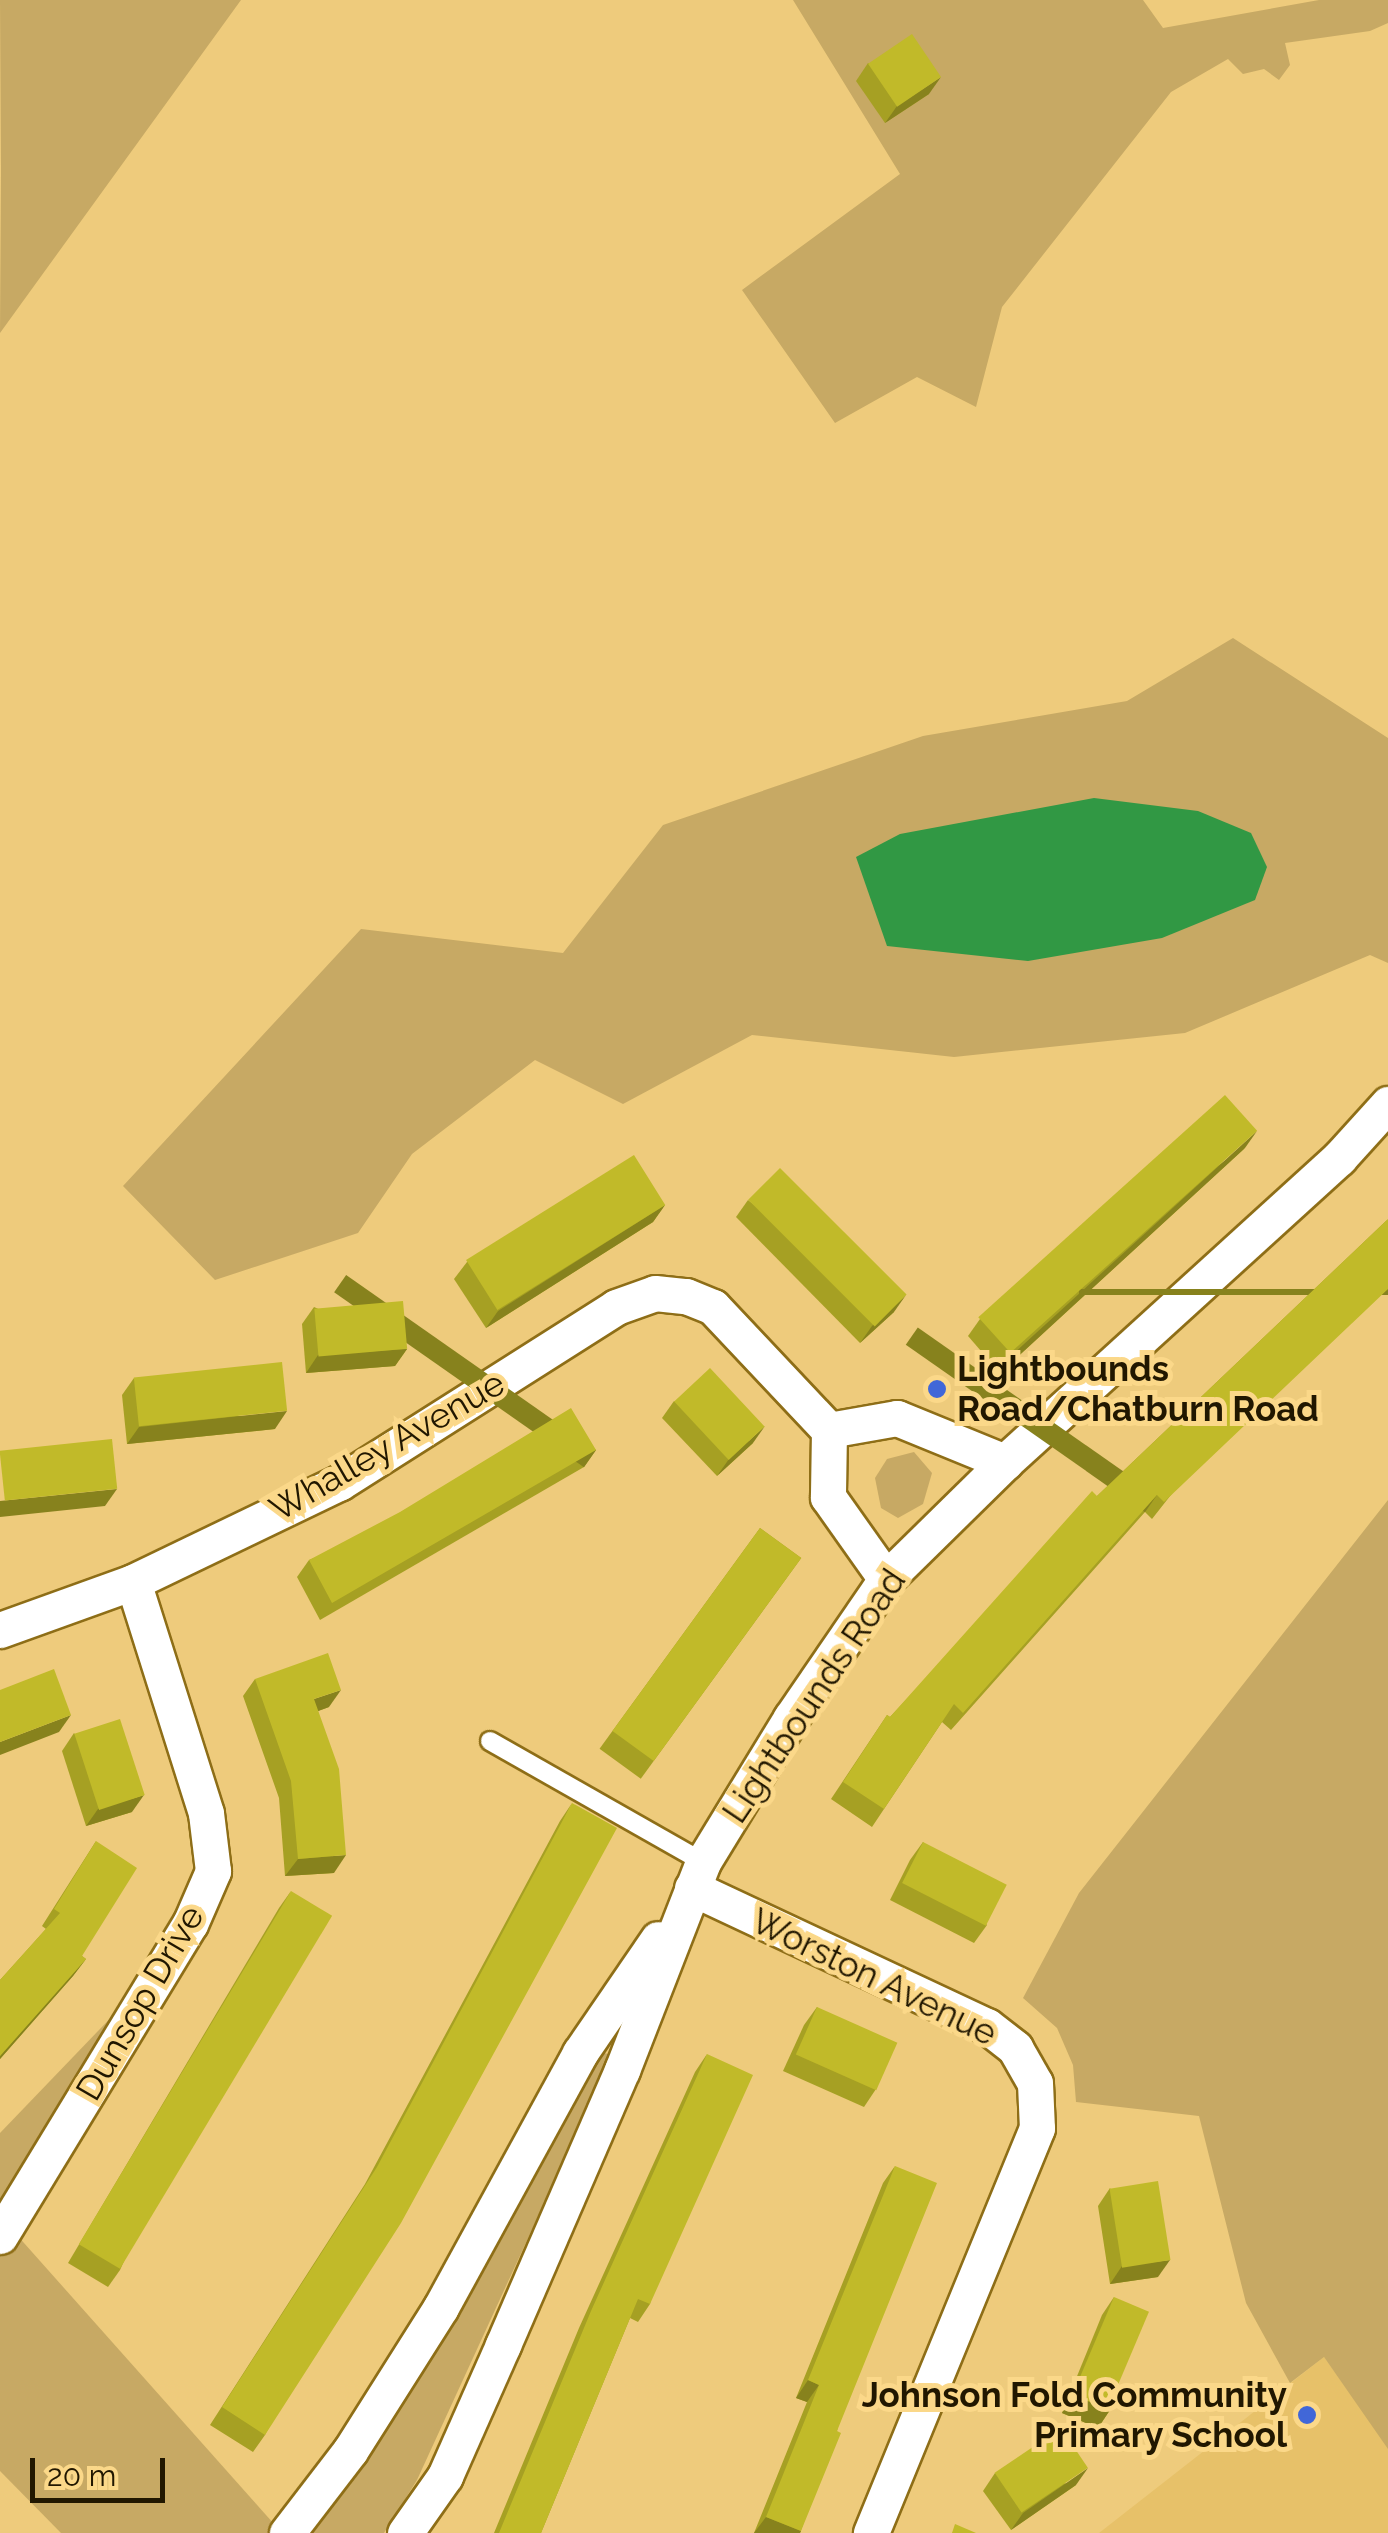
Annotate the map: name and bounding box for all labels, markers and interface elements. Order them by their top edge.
place label: Lightbounds Road/Chatburn Road [957,1348,1319,1430]
street label: Whalley Avenue [261,1361,513,1531]
marker: Lightbounds Road/Chatburn Road [926,1378,948,1400]
street label: Lightbounds Road [714,1561,914,1831]
street label: Dunsop Drive [67,1898,213,2108]
street label: Worston Avenue [744,1899,1004,2055]
place label: Johnson Fold Community Primary School [862,2374,1287,2456]
marker: Johnson Fold Community Primary School [1296,2404,1318,2426]
scale bar [35,2438,170,2500]
text: 20 m [47,2458,116,2493]

